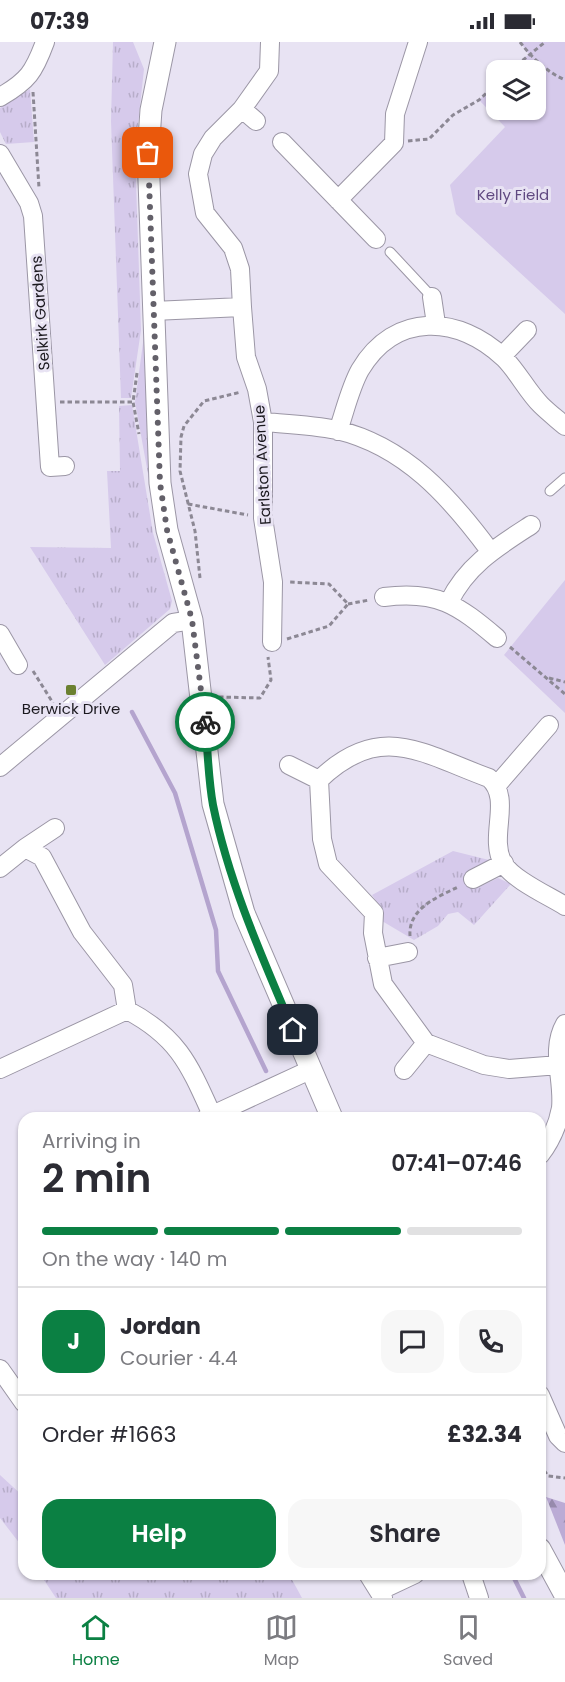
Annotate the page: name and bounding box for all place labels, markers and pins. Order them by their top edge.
pin [122,127,173,178]
marker: Berwick Drive [64,683,78,697]
place label: Berwick Drive [22,698,120,719]
pin [267,1004,318,1055]

